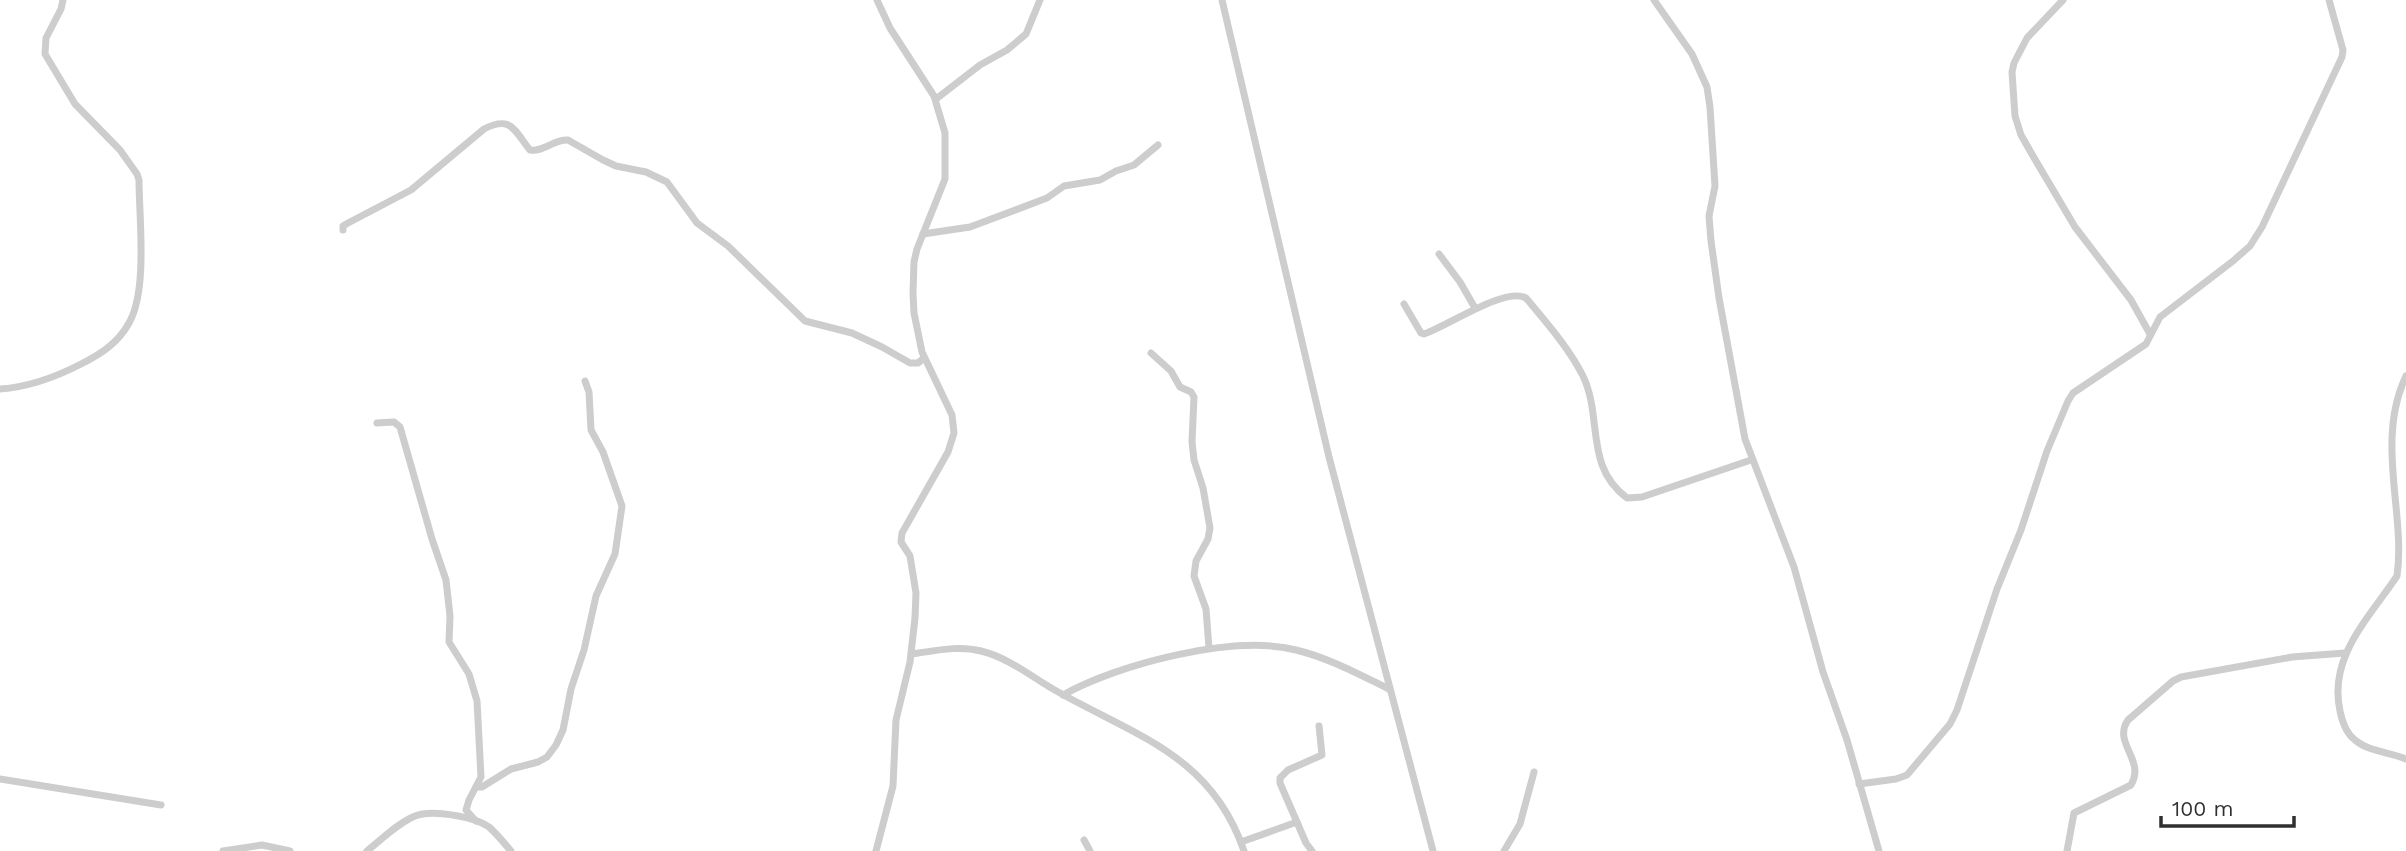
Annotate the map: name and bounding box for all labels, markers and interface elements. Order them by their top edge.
scale bar [2161,784,2294,828]
text: 100 m [2172,796,2234,821]

